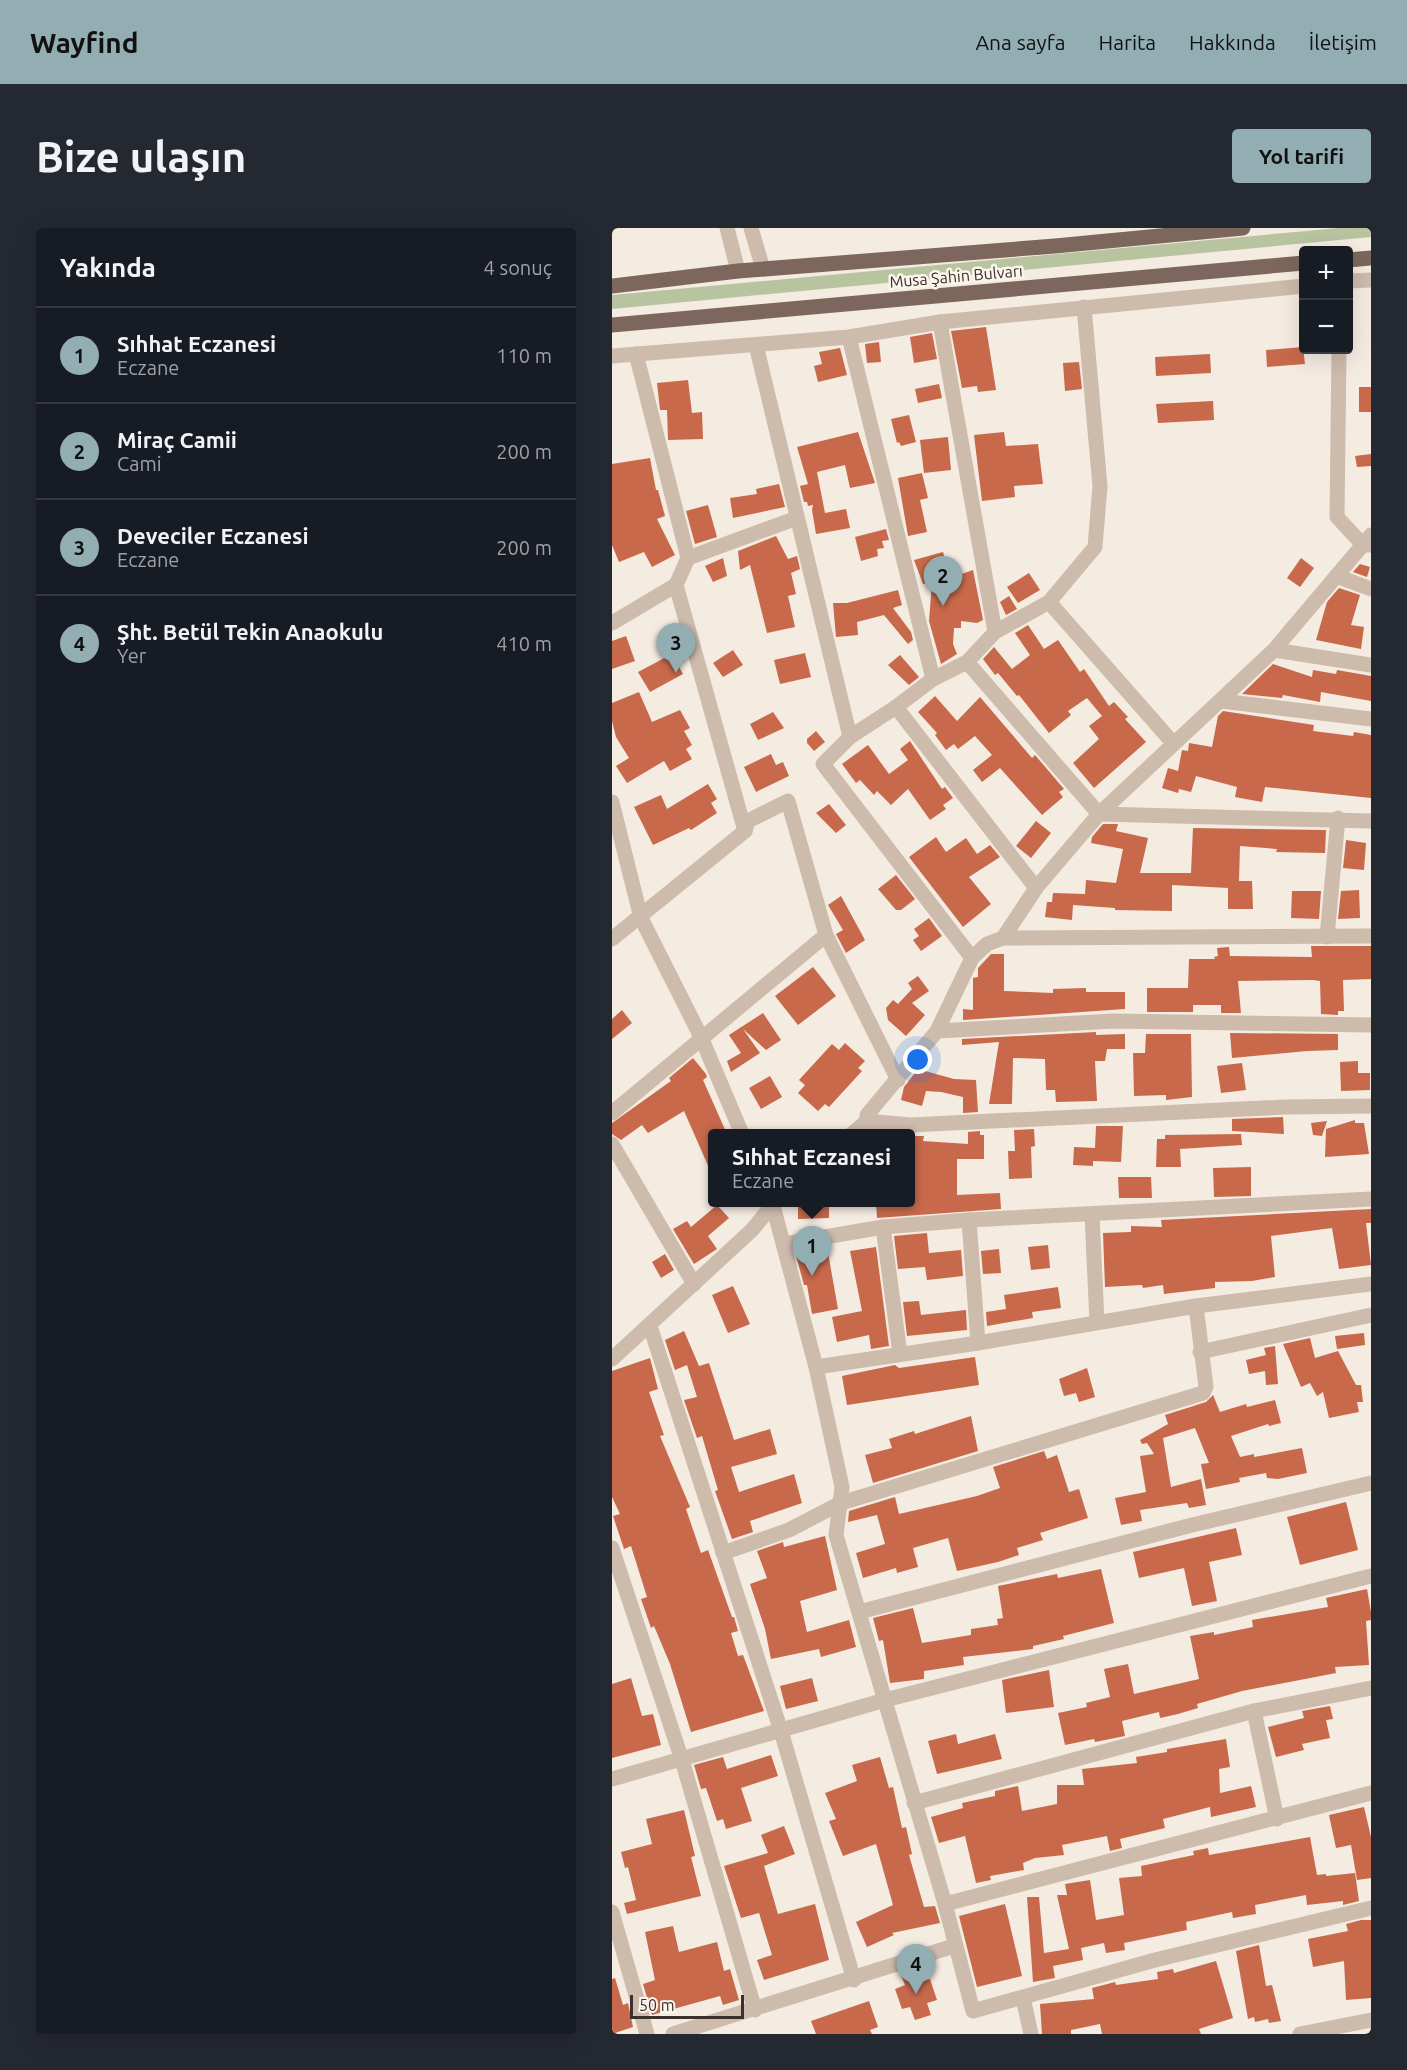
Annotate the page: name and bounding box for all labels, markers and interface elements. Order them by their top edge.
text: Wayfind [30,27,138,58]
text: Ana sayfa [975,30,1066,54]
text: Harita [1099,30,1156,54]
text: Hakkında [1189,30,1276,54]
text: İletişim [1309,30,1377,54]
button: Yol tarifi [1232,129,1371,183]
text: Bize ulaşın [36,133,246,180]
map controls [1299,246,1353,354]
button: + [1299,246,1353,300]
text: Yakında [60,253,156,282]
text: 4 sonuç [484,256,552,279]
street label: Musa Şahin Bulvarı [889,261,1023,291]
button: − [1299,300,1353,354]
text: Sıhhat Eczanesi [117,331,276,356]
text: 1 [74,344,85,367]
text: 110 m [496,344,552,367]
text: Eczane [117,356,179,379]
text: Miraç Camii [117,427,237,452]
text: 2 [74,440,85,463]
text: 200 m [496,440,552,463]
text: Cami [117,452,162,475]
text: Deveciler Eczanesi [117,523,309,548]
text: 3 [74,536,85,559]
text: 200 m [496,536,552,559]
text: Eczane [117,548,179,571]
pin: 2 [924,556,962,606]
text: Şht. Betül Tekin Anaokulu [117,619,383,644]
pin: 3 [656,624,696,673]
text: 4 [74,632,85,655]
text: 410 m [496,632,552,655]
text: Yer [117,644,146,667]
your location [903,1045,932,1074]
popup [708,1129,915,1207]
text: Sıhhat Eczanesi [732,1144,891,1169]
text: Eczane [732,1169,794,1192]
pin: 1 [792,1226,832,1276]
pin: 4 [896,1944,936,1994]
scale bar [630,1992,744,2020]
text: 50 m [639,1996,675,2014]

